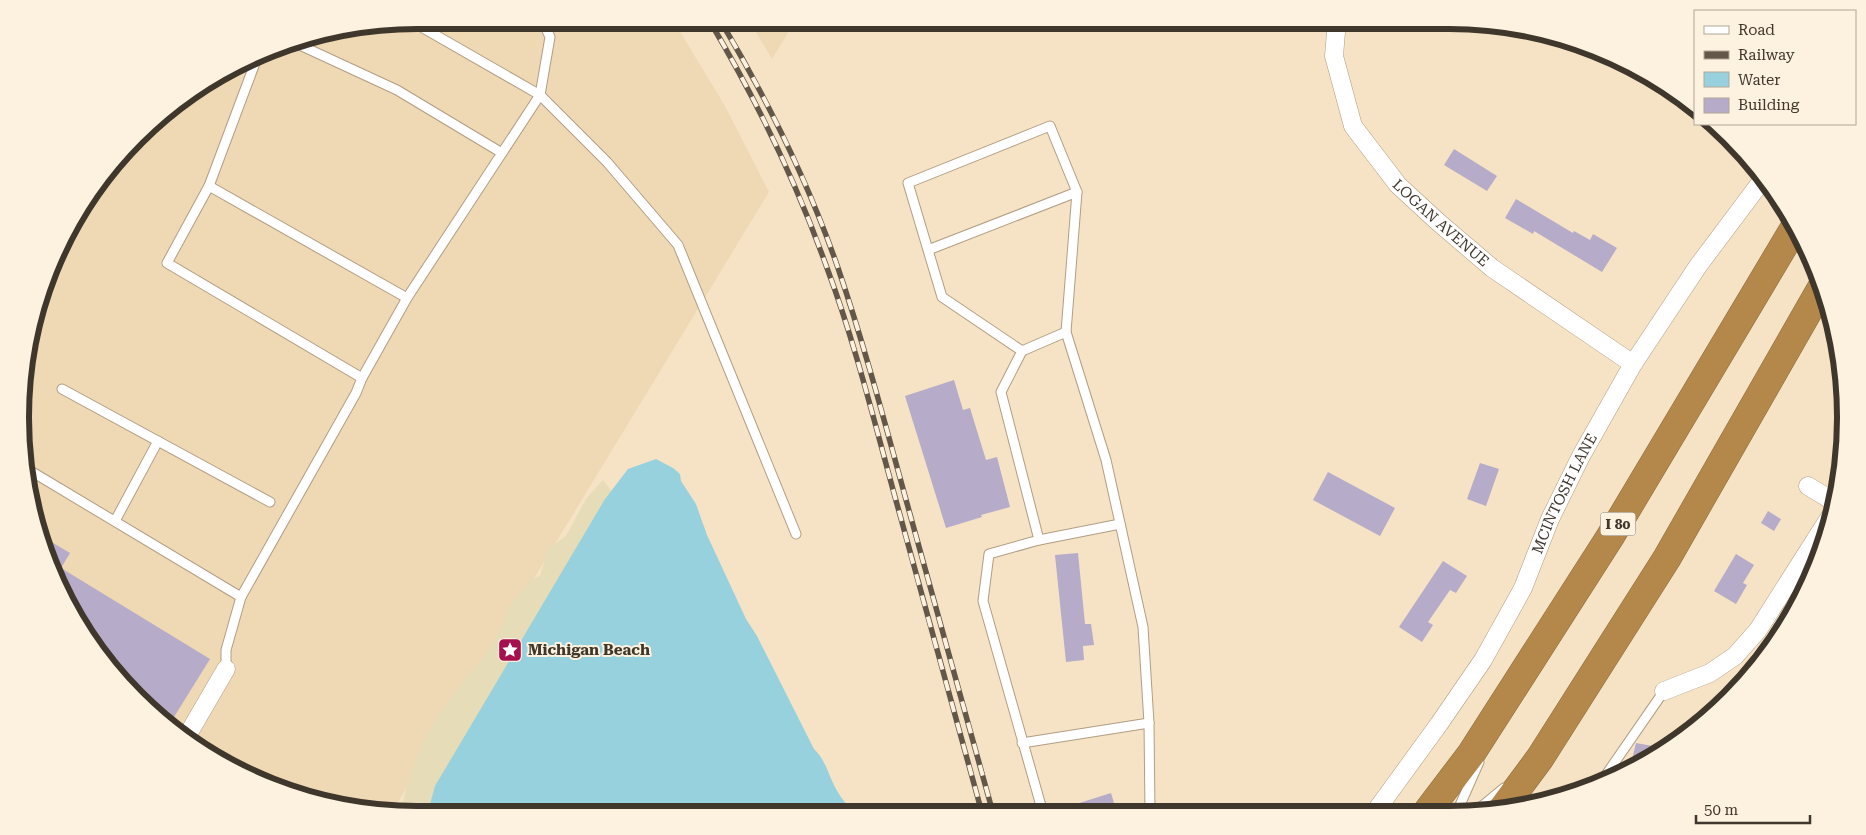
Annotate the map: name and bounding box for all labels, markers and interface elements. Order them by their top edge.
legend [1694,10,1856,125]
text: Road [1738,21,1775,39]
text: Railway [1738,46,1795,64]
text: Water [1738,71,1780,89]
text: Building [1738,96,1800,114]
street label: LOGAN AVENUE [1389,176,1493,270]
street label: MCINTOSH LANE [1528,430,1601,556]
road number: I 80 [1600,512,1636,536]
place icon: Michigan Beach [497,637,523,663]
place label: Michigan Beach [528,641,650,659]
scale bar [1696,792,1810,824]
text: 50 m [1704,801,1739,819]

